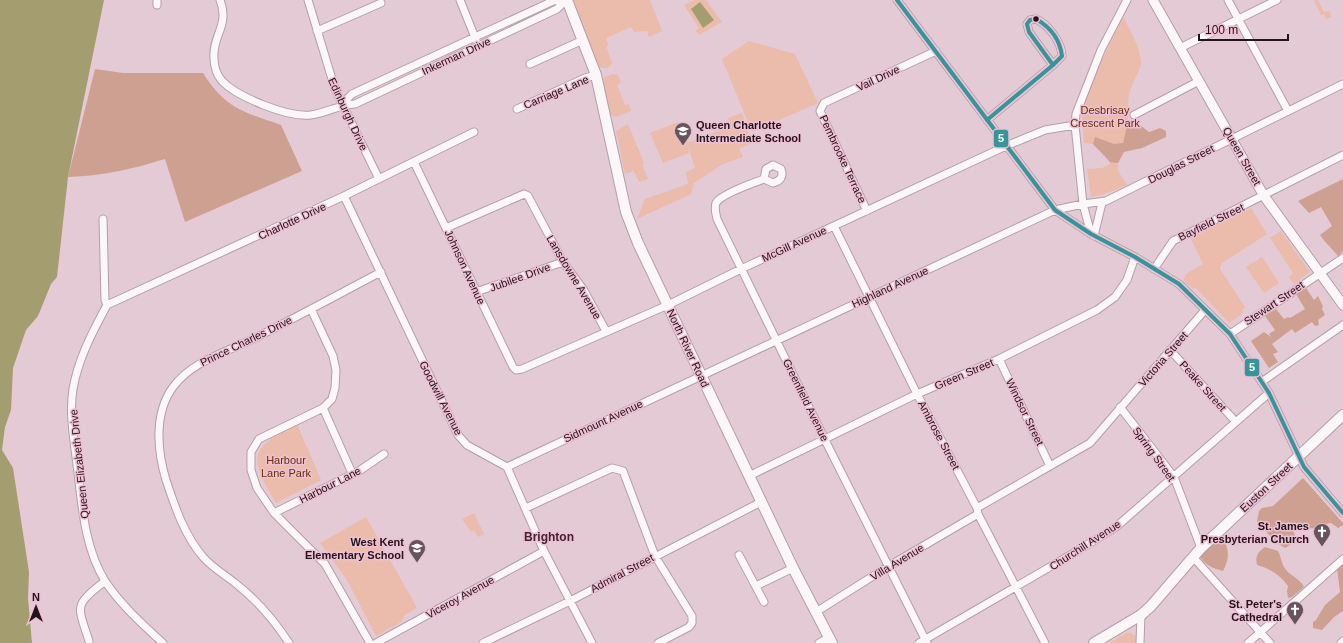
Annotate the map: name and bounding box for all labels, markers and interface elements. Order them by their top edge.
unlabelled marker [1031,14,1041,24]
scale bar [1199,16,1288,42]
text: 100 m [1205,23,1238,37]
street label: Inkerman Drive [420,35,492,77]
street label: Vail Drive [854,63,902,93]
street label: Carriage Lane [522,73,590,111]
street label: Edinburgh Drive [326,76,370,152]
park label: Desbrisay Crescent Park [1070,104,1140,129]
street label: Pembrooke Terrace [817,113,869,205]
place label: Queen Charlotte Intermediate School [696,119,801,144]
school or university icon: Queen Charlotte Intermediate School [673,121,693,146]
street label: Queen Street [1220,125,1264,187]
line badge: 5 [993,129,1009,148]
text: 5 [998,132,1004,144]
street label: Douglas Street [1146,142,1216,186]
street label: Charlotte Drive [256,200,328,242]
street label: Bayfield Street [1176,201,1246,243]
street label: McGill Avenue [760,224,828,264]
street label: Johnson Avenue [442,228,488,306]
street label: Lansdowne Avenue [544,233,604,321]
street label: Jubilee Drive [488,260,552,294]
street label: Highland Avenue [850,264,930,310]
street label: Stewart Street [1242,279,1306,327]
street label: North River Road [665,307,711,389]
street label: Prince Charles Drive [198,313,294,369]
street label: Victoria Street [1136,329,1190,389]
street label: Green Street [933,356,995,392]
street label: Greenfield Avenue [781,357,831,443]
street label: Peake Street [1177,358,1229,414]
line badge: 5 [1244,358,1260,377]
street label: Goodwill Avenue [417,359,465,437]
text: 5 [1249,361,1255,373]
street label: Windsor Street [1004,377,1046,447]
street label: Sidmount Avenue [561,397,645,445]
street label: Ambrose Street [916,398,962,472]
street label: Queen Elizabeth Drive [67,409,91,519]
street label: Spring Street [1130,425,1178,483]
park label: Harbour Lane Park [261,454,312,479]
street label: Euston Street [1238,460,1294,514]
street label: Harbour Lane [297,464,363,506]
street label: Churchill Avenue [1047,518,1123,572]
place label: St. James Presbyterian Church [1201,520,1309,545]
church icon: St. James Presbyterian Church [1312,522,1332,547]
district label: Brighton [524,530,574,544]
place label: West Kent Elementary School [305,536,404,561]
school or university icon: West Kent Elementary School [407,538,427,563]
street label: Villa Avenue [868,541,926,583]
street label: Admiral Street [588,551,656,595]
street label: Viceroy Avenue [424,573,496,621]
north arrow [16,587,56,627]
text: N [32,591,40,603]
place label: St. Peter's Cathedral [1229,598,1282,623]
church icon: St. Peter's Cathedral [1285,600,1305,625]

